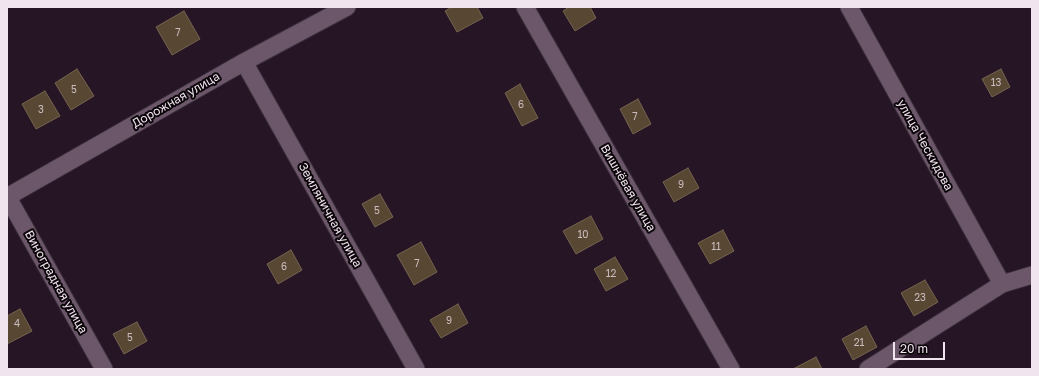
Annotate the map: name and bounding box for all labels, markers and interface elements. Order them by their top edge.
house number: 7 [175,27,181,39]
street label: Дорожная улица [130,69,222,131]
house number: 13 [991,77,1001,89]
house number: 5 [71,84,77,96]
street label: улица Ческидова [894,97,956,193]
house number: 6 [518,99,524,111]
house number: 3 [38,104,44,116]
house number: 7 [632,111,638,123]
street label: Вишнёвая улица [597,142,659,234]
street label: Земляничная улица [295,160,365,270]
house number: 9 [678,179,684,191]
house number: 5 [374,205,380,217]
street label: Виноградная улица [22,228,90,336]
house number: 10 [577,229,589,241]
house number: 11 [711,241,721,253]
house number: 7 [414,258,420,270]
house number: 6 [281,261,287,273]
house number: 12 [606,268,616,280]
house number: 23 [914,292,926,304]
house number: 9 [446,315,452,327]
house number: 4 [14,318,20,330]
house number: 5 [127,332,133,344]
scale bar [895,334,947,360]
house number: 21 [854,337,864,349]
text: 20 m [900,341,928,356]

